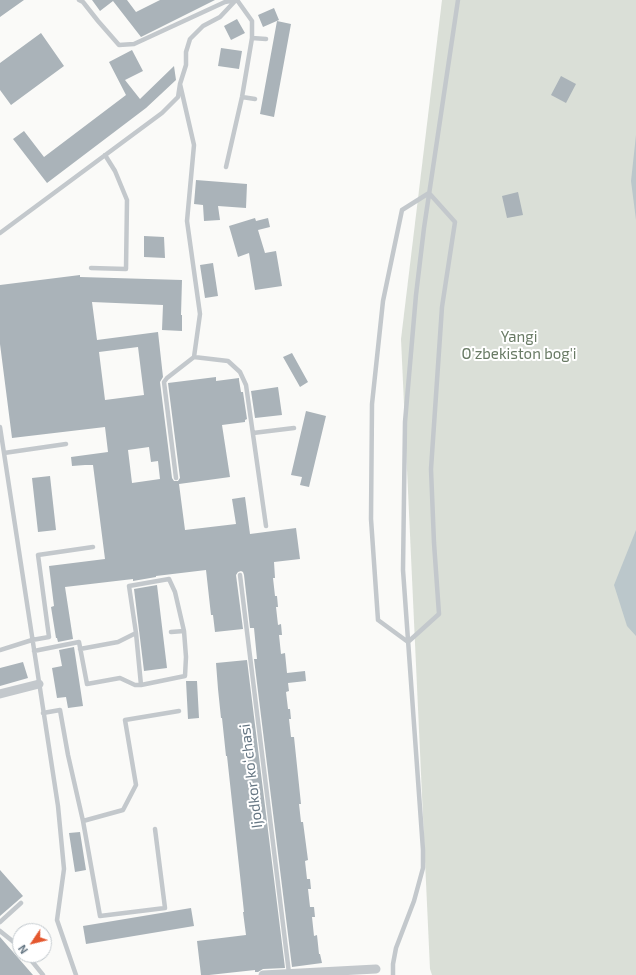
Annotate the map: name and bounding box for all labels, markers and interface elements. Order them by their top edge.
park label: Yangi O'zbekiston bog'i [462,328,576,363]
street label: Ijodkor koʻchasi [236,723,266,829]
north arrow [12,923,52,963]
text: N [15,943,30,957]

